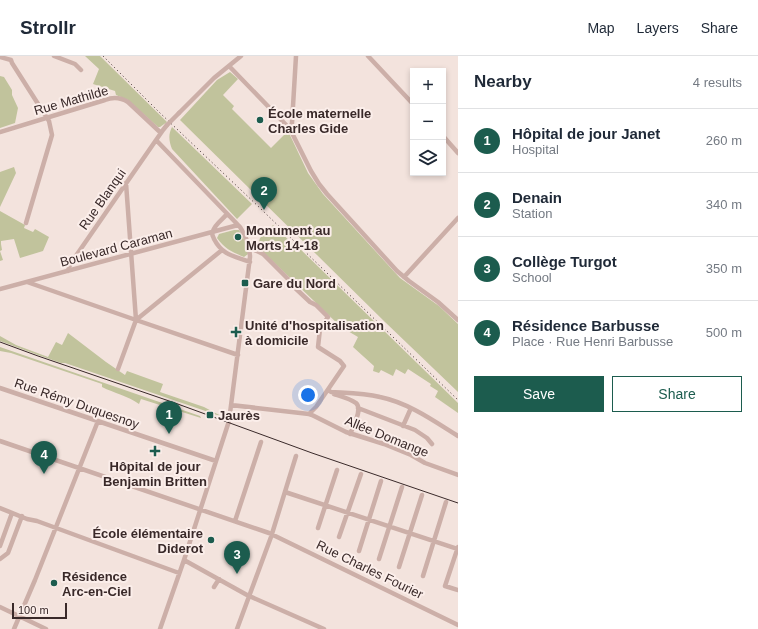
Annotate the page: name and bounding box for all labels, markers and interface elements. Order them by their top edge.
text: Strollr [20,17,76,38]
text: Map [587,20,615,36]
text: Layers [637,20,679,36]
text: Share [701,20,738,36]
map controls [410,68,446,176]
button: + [410,68,446,104]
text: Nearby [474,72,532,91]
text: 4 results [693,75,742,90]
street label: Rue Mathilde [32,83,110,118]
button: − [410,104,446,140]
place label: École maternelle Charles Gide [268,106,371,136]
marker: École maternelle Charles Gide [255,115,265,125]
text: Hôpital de jour Janet [512,125,660,142]
text: 1 [483,133,491,148]
text: 260 m [706,133,742,148]
button: layers [410,140,446,176]
text: Hospital [512,142,559,157]
street label: Rue Blanqui [76,166,129,233]
pin: 2 [251,177,277,210]
text: Denain [512,189,562,206]
text: 2 [483,197,491,212]
text: 340 m [706,197,742,212]
text: Station [512,206,552,221]
place label: Monument au Morts 14-18 [246,223,331,253]
street label: Boulevard Caraman [58,225,174,270]
marker: Monument au Morts 14-18 [233,232,243,242]
text: Collège Turgot [512,253,617,270]
text: 3 [483,261,491,276]
text: 350 m [706,261,742,276]
text: School [512,270,552,285]
place label: Gare du Nord [253,276,336,291]
marker: Gare du Nord [240,278,250,288]
text: Résidence Barbusse [512,317,660,334]
place label: Unité d'hospitalisation à domicile [245,318,384,348]
text: 4 [483,325,491,340]
text: 500 m [706,325,742,340]
marker: Unité d'hospitalisation à domicile [230,326,242,338]
text: Place · Rue Henri Barbusse [512,334,673,349]
street label: Rue Rémy Duquesnoy [13,375,142,432]
button: Save [474,376,604,412]
button: Share [612,376,742,412]
your location [298,385,318,405]
pin: 1 [156,401,182,434]
place label: Jaurès [218,408,260,423]
marker: Jaurès [205,410,215,420]
street label: Allée Domange [343,413,431,460]
pin: 4 [31,441,57,474]
marker: Hôpital de jour Benjamin Britten [149,445,161,457]
place label: Hôpital de jour Benjamin Britten [103,459,207,489]
place label: École élémentaire Diderot [92,526,204,556]
marker: École élémentaire Diderot [206,535,216,545]
street label: Rue Charles Fourier [314,537,426,602]
pin: 3 [224,541,250,574]
place label: Résidence Arc-en-Ciel [62,569,131,599]
marker: Résidence Arc-en-Ciel [49,578,59,588]
scale bar [12,601,67,620]
text: 100 m [18,604,49,616]

